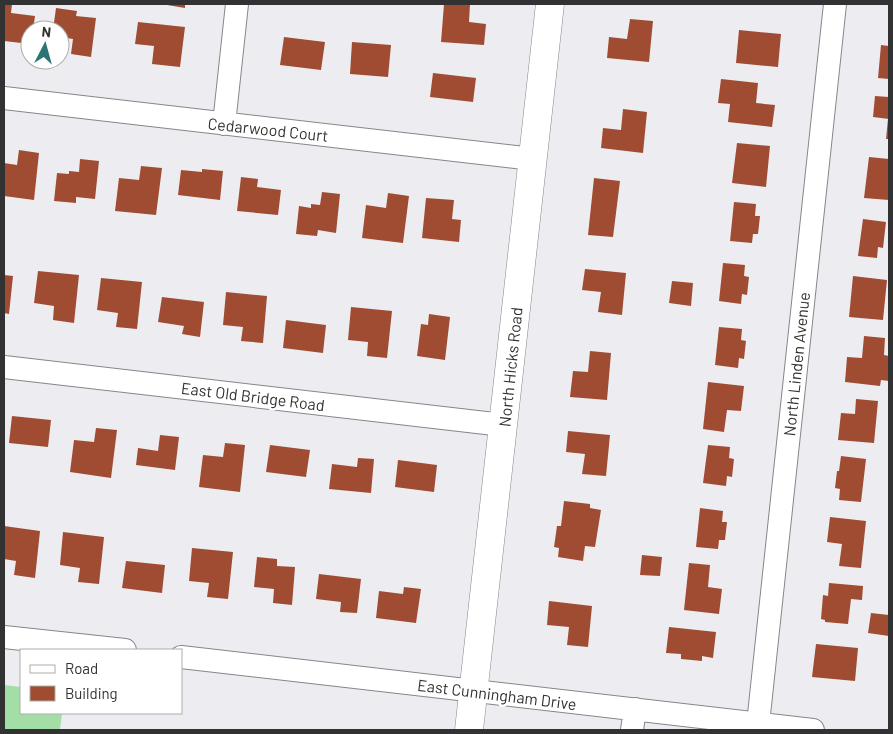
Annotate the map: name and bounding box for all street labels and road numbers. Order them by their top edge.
street label: Cedarwood Court [207,113,329,145]
street label: North Linden Avenue [779,291,813,437]
street label: North Hicks Road [494,306,526,428]
street label: East Old Bridge Road [180,378,326,414]
street label: East Cunningham Drive [416,675,578,713]

